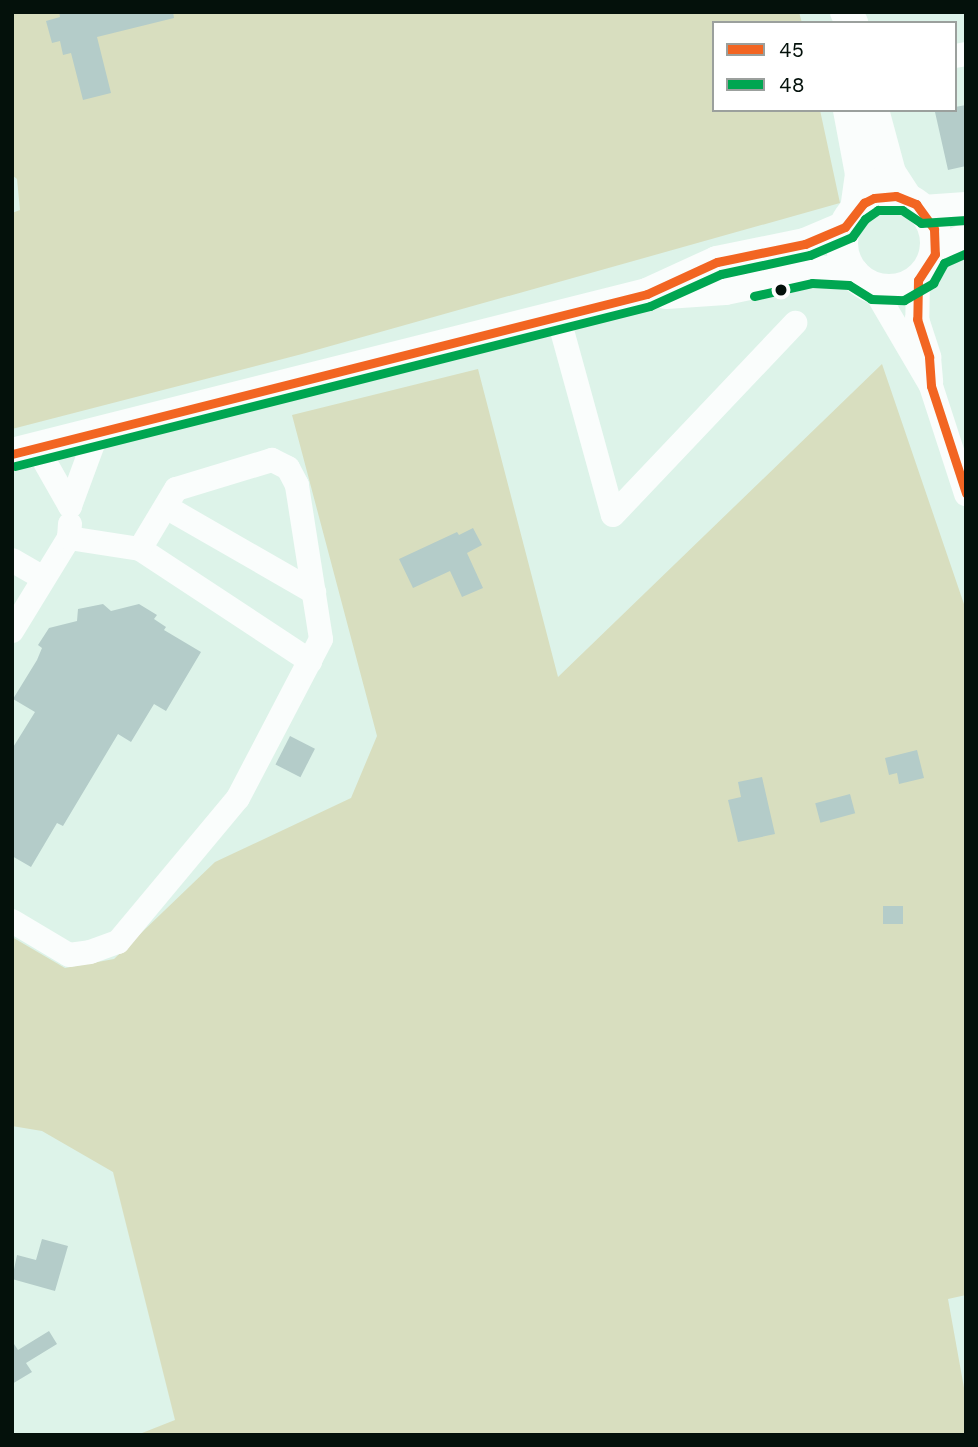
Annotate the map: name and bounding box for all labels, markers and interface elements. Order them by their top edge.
legend [712,21,957,112]
text: 45 [779,37,804,62]
text: 48 [779,72,805,97]
unlabelled marker [774,283,788,297]

